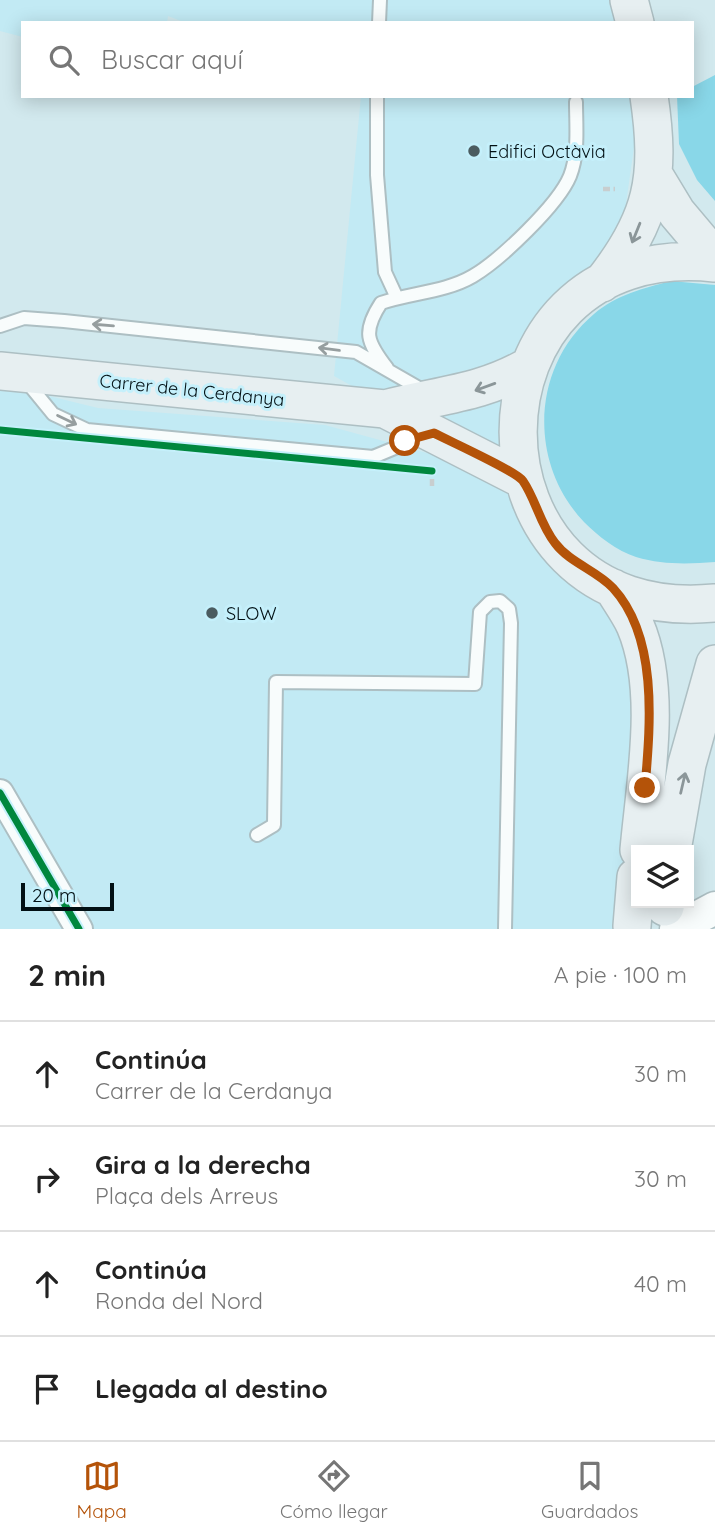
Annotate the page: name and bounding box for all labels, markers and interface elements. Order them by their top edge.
search box [21,21,694,98]
icon: search [45,41,83,79]
text: Buscar aquí [101,43,243,76]
place label: Edifici Octàvia [488,140,606,163]
marker: Edifici Octàvia [466,143,482,159]
one-way arrow [629,222,642,244]
one-way arrow [92,318,115,331]
one-way arrow [319,342,341,355]
street label: Carrer de la Cerdanya [98,369,286,411]
one-way arrow [474,382,496,395]
one-way arrow [56,414,77,428]
route start [389,425,420,456]
place label: SLOW [226,602,277,625]
marker: SLOW [204,605,220,621]
route end [629,772,660,803]
one-way arrow [677,772,690,795]
map controls [631,845,694,908]
button: layers [631,845,694,908]
scale bar [21,880,114,912]
text: 20 m [32,883,76,907]
text: 2 min [28,956,106,994]
text: A pie · 100 m [554,960,687,989]
text: Continúa [95,1043,207,1076]
icon: ahead [28,1055,66,1093]
text: 30 m [634,1059,687,1088]
text: Carrer de la Cerdanya [95,1076,332,1105]
text: Gira a la derecha [95,1148,311,1181]
icon: right [28,1160,66,1198]
text: 30 m [634,1164,687,1193]
text: Plaça dels Arreus [95,1181,278,1210]
text: Continúa [95,1253,207,1286]
icon: ahead [28,1265,66,1303]
text: 40 m [634,1269,687,1298]
text: Ronda del Nord [95,1286,263,1315]
icon: arrive [28,1370,66,1408]
text: Llegada al destino [95,1372,328,1405]
tab: Mapa [77,1457,127,1523]
tab: Cómo llegar [280,1457,388,1523]
tab: Guardados [541,1457,638,1523]

